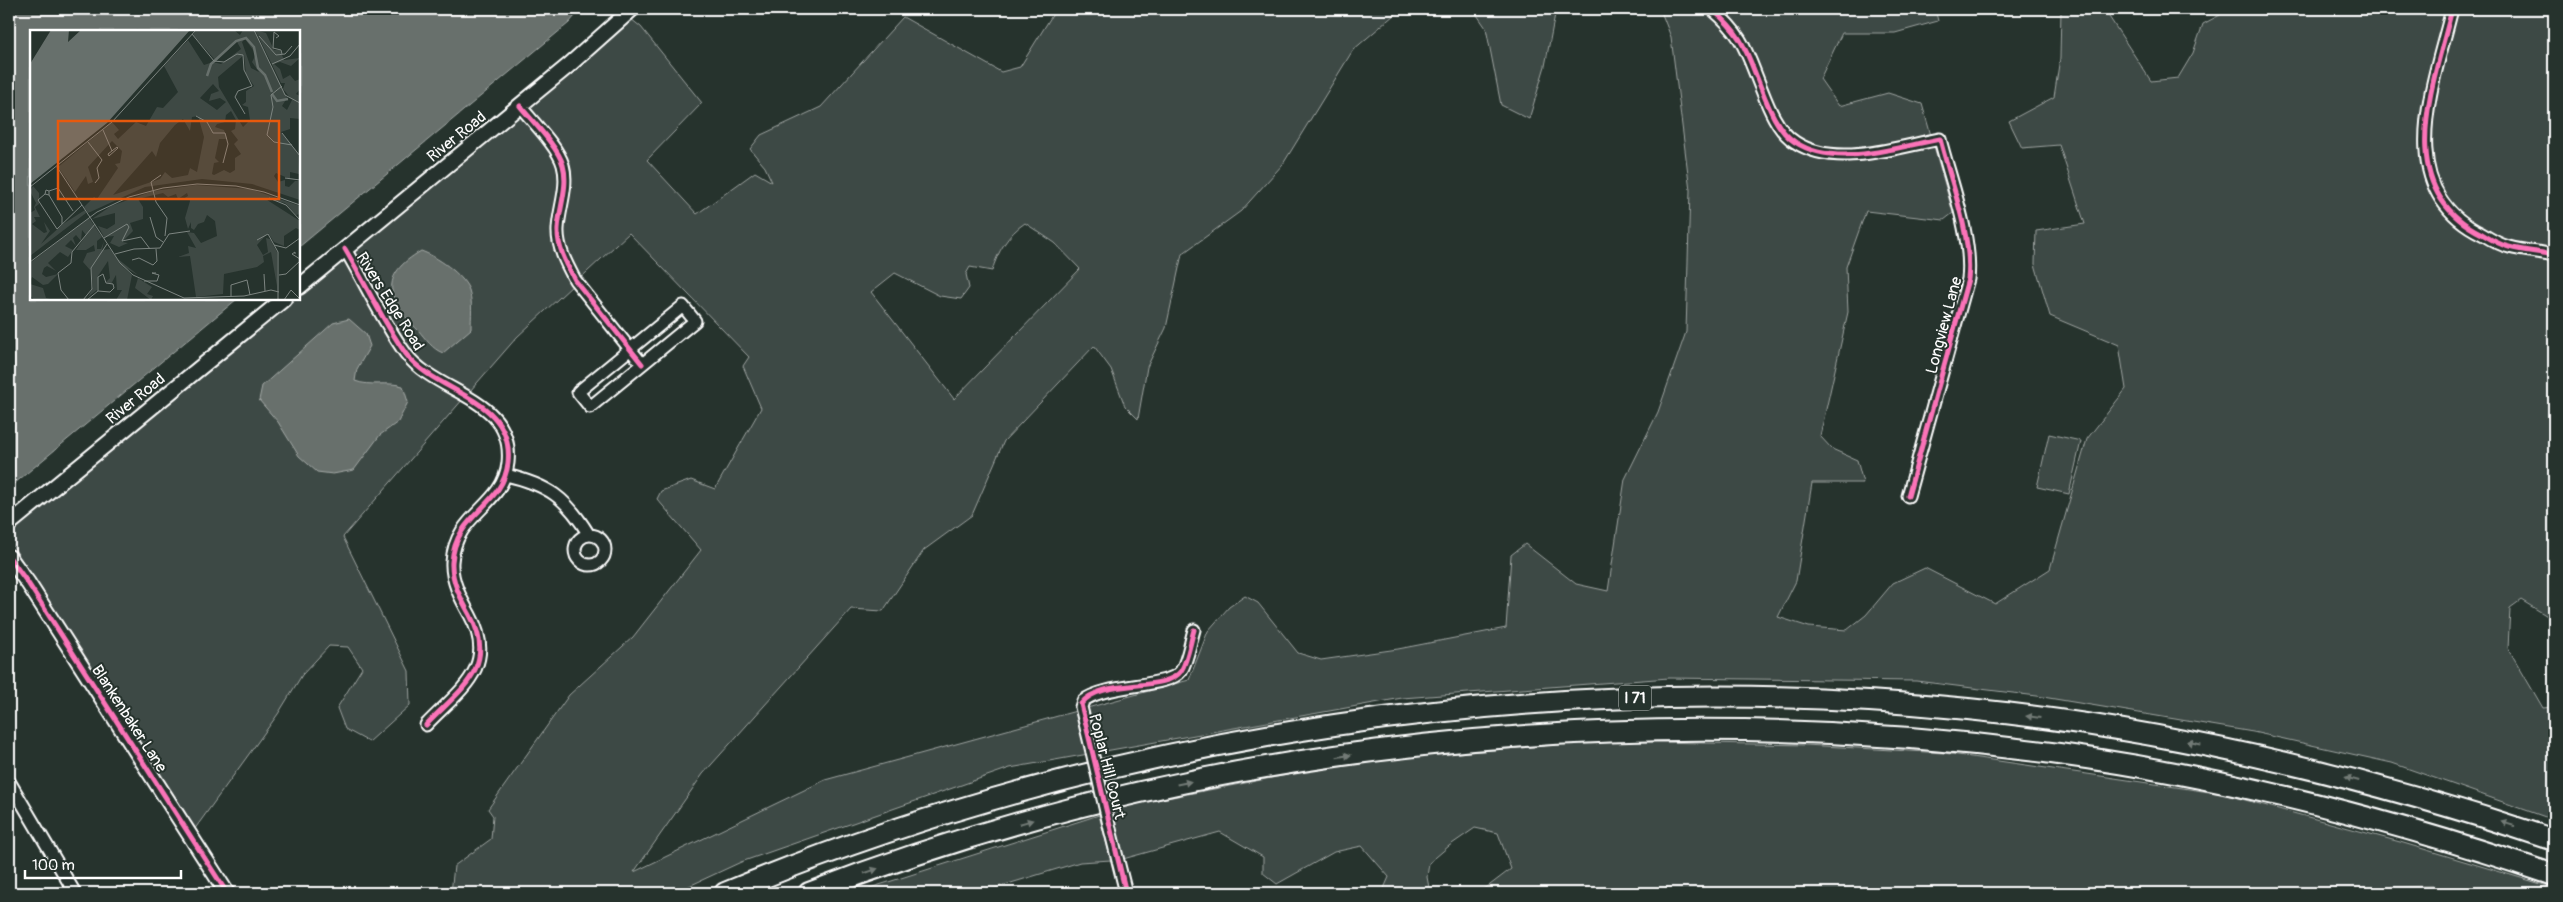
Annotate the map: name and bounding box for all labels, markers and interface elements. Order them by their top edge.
inset map [30,30,300,300]
street label: River Road [423,107,490,167]
street label: Rivers Edge Road [352,248,428,355]
street label: Longview Lane [1921,274,1967,376]
street label: River Road [102,369,169,429]
street label: Blankenbaker Lane [87,661,171,776]
road number: I 71 [1619,686,1651,710]
street label: Poplar Hill Court [1084,711,1130,822]
one-way arrow [2025,713,2041,721]
one-way arrow [2186,739,2201,747]
one-way arrow [1336,751,1352,759]
one-way arrow [2345,775,2360,783]
one-way arrow [1176,779,1192,787]
one-way arrow [1019,818,1034,826]
one-way arrow [2500,820,2515,828]
scale bar [25,847,181,879]
text: 100 m [32,856,75,875]
one-way arrow [864,867,879,875]

